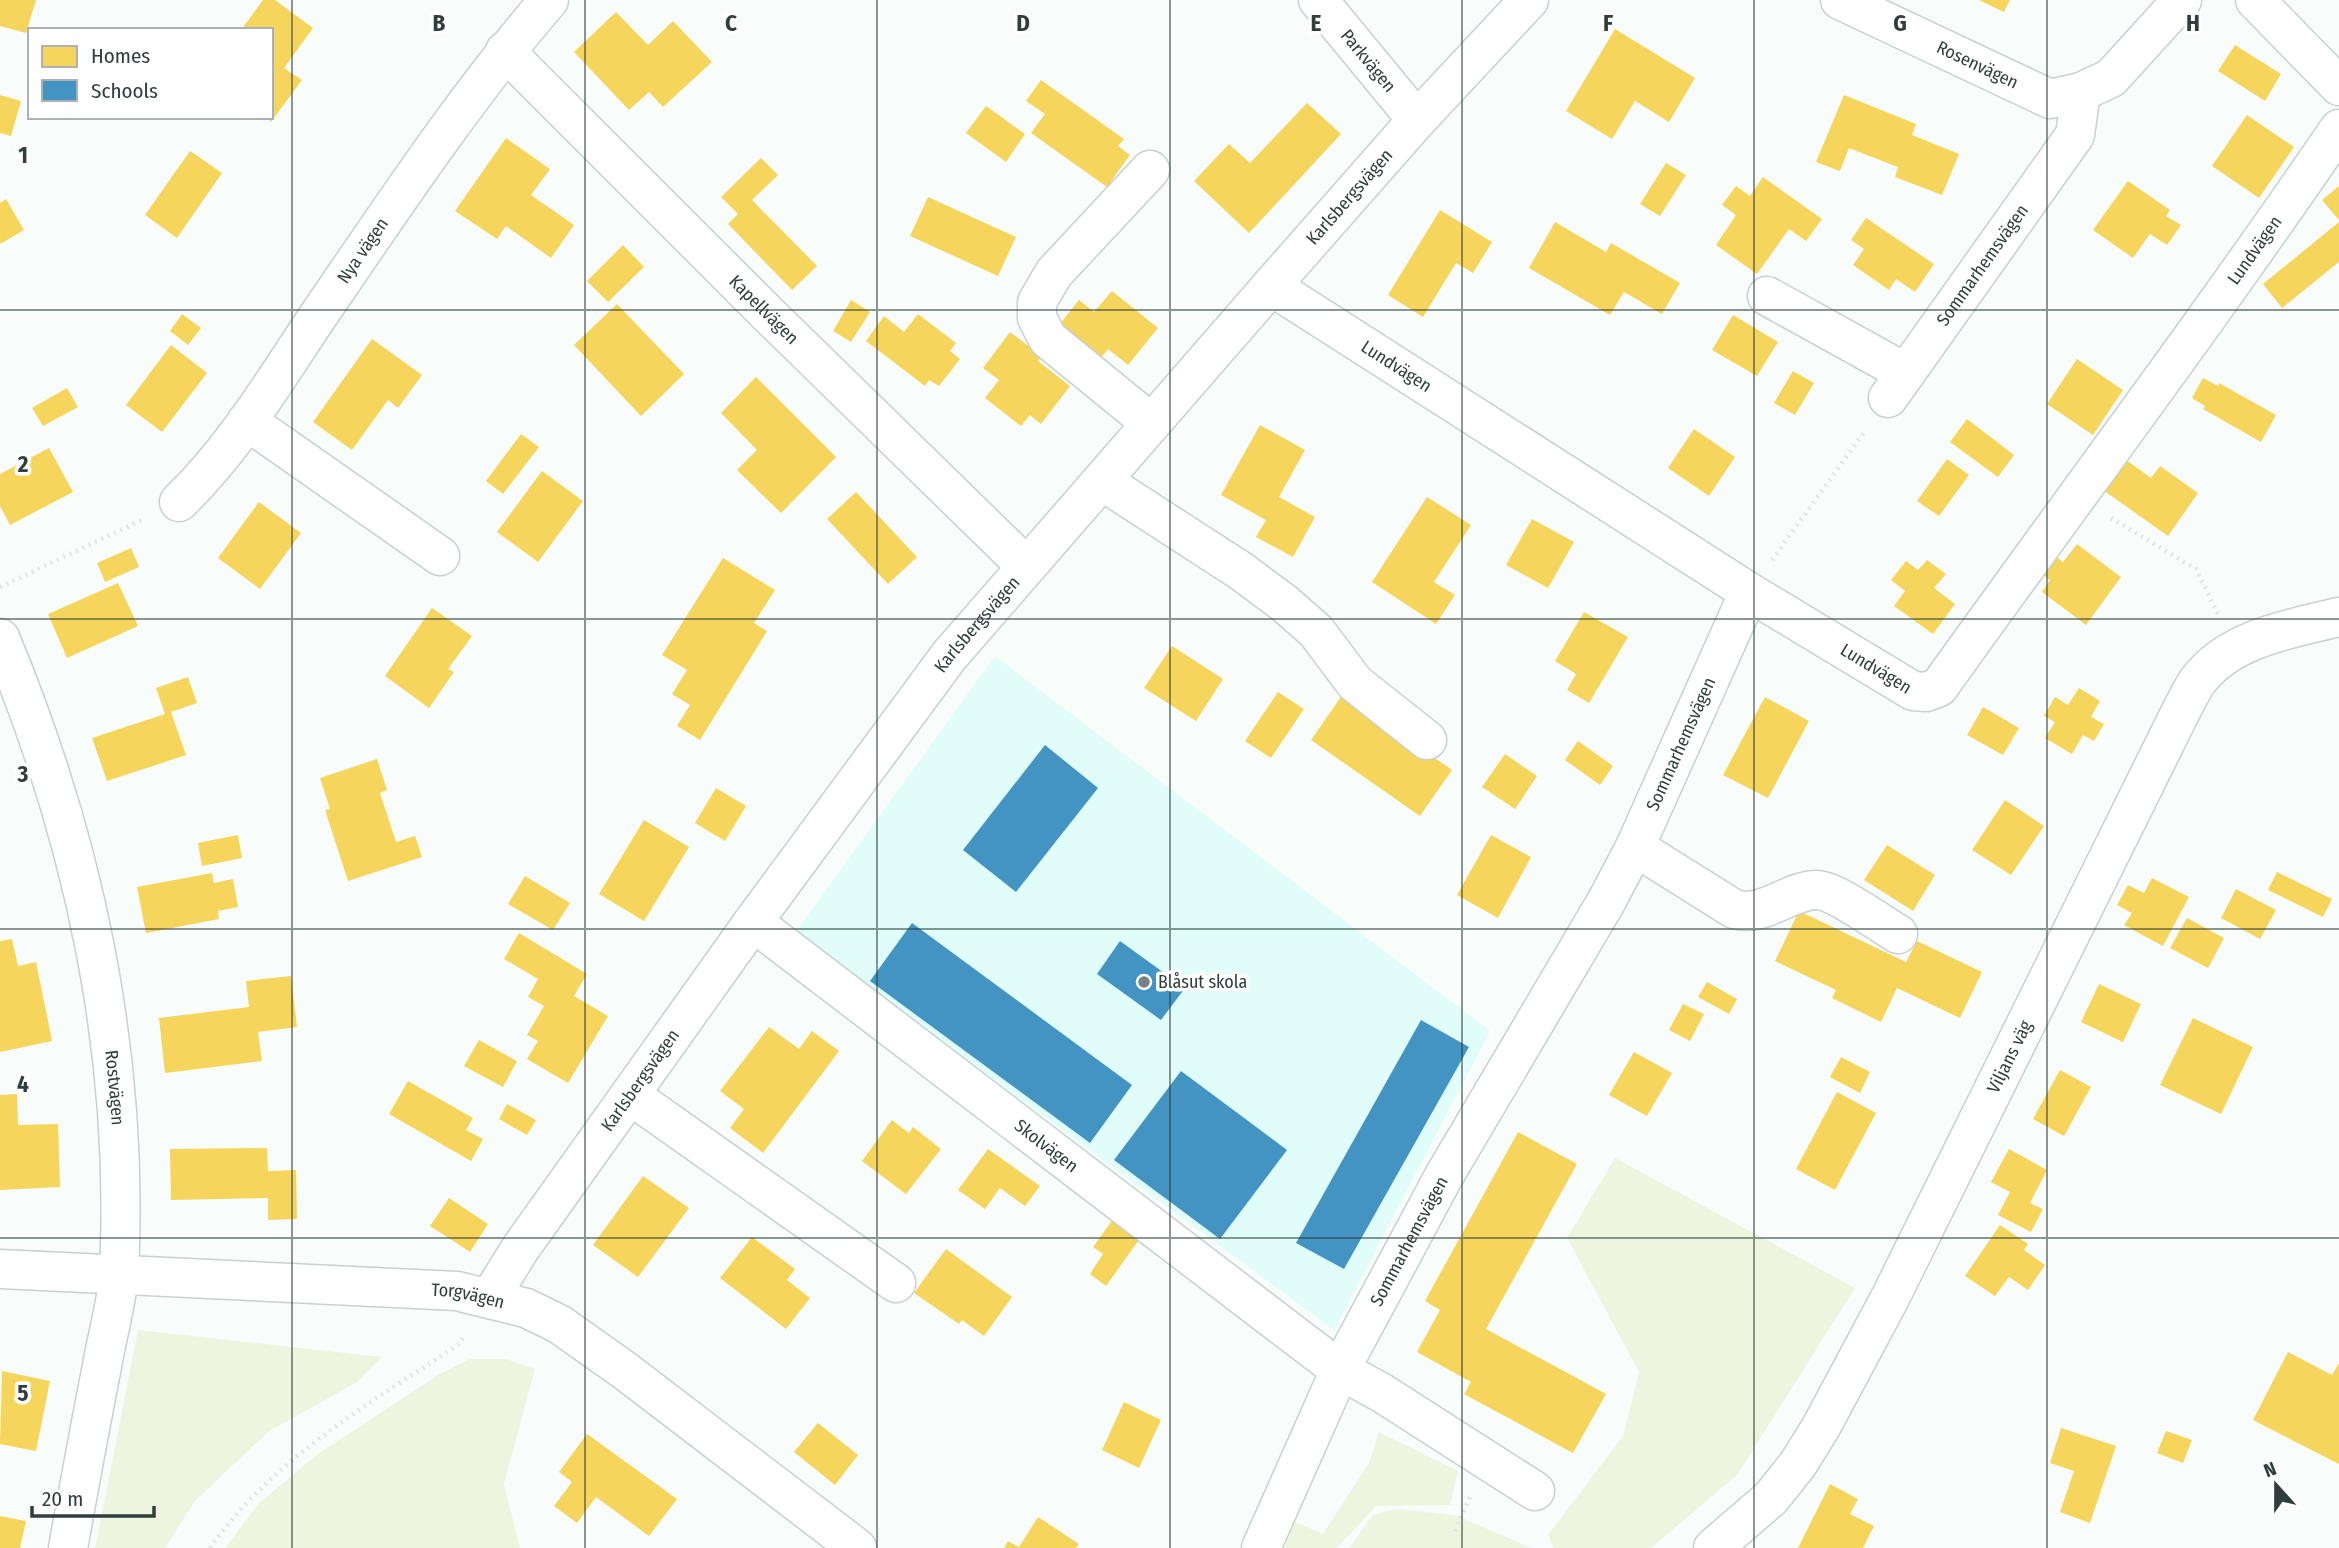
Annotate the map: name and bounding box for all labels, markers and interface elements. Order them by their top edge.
text: B [433,9,446,37]
text: C [725,9,737,37]
text: D [1016,9,1030,37]
text: E [1311,9,1322,37]
text: F [1603,9,1613,37]
text: G [1893,9,1907,37]
text: H [2186,9,2200,37]
street label: Parkvägen [1336,25,1401,97]
legend [28,28,273,119]
street label: Rosenvägen [1933,36,2022,94]
text: Homes [91,43,150,69]
text: Schools [91,78,158,104]
text: 1 [18,141,28,169]
street label: Karlsbergsvägen [1301,144,1397,249]
street label: Sommarhemsvägen [1932,200,2033,330]
street label: Lundvägen [2223,211,2287,289]
street label: Nya vägen [333,213,393,288]
street label: Kapellvägen [725,271,803,349]
street label: Lundvägen [1357,336,1436,397]
text: 2 [17,450,29,478]
street label: Karlsbergsvägen [930,572,1025,677]
street label: Lundvägen [1836,639,1916,699]
street label: Sommarhemsvägen [1642,674,1720,814]
text: 3 [17,760,29,788]
place label: Blåsut skola [1158,971,1247,993]
marker: Blåsut skola [1136,974,1152,990]
street label: Viljans väg [1982,1016,2037,1097]
street label: Karlsbergsvägen [596,1025,684,1136]
street label: Rostvägen [100,1049,129,1126]
text: 4 [17,1070,29,1098]
street label: Skolvägen [1010,1115,1083,1177]
street label: Sommarhemsvägen [1365,1172,1453,1310]
street label: Torgvägen [431,1279,507,1313]
text: 5 [17,1379,29,1407]
north arrow [2241,1450,2311,1520]
text: N [2261,1457,2280,1482]
scale bar [32,1474,154,1518]
text: 20 m [42,1486,83,1512]

